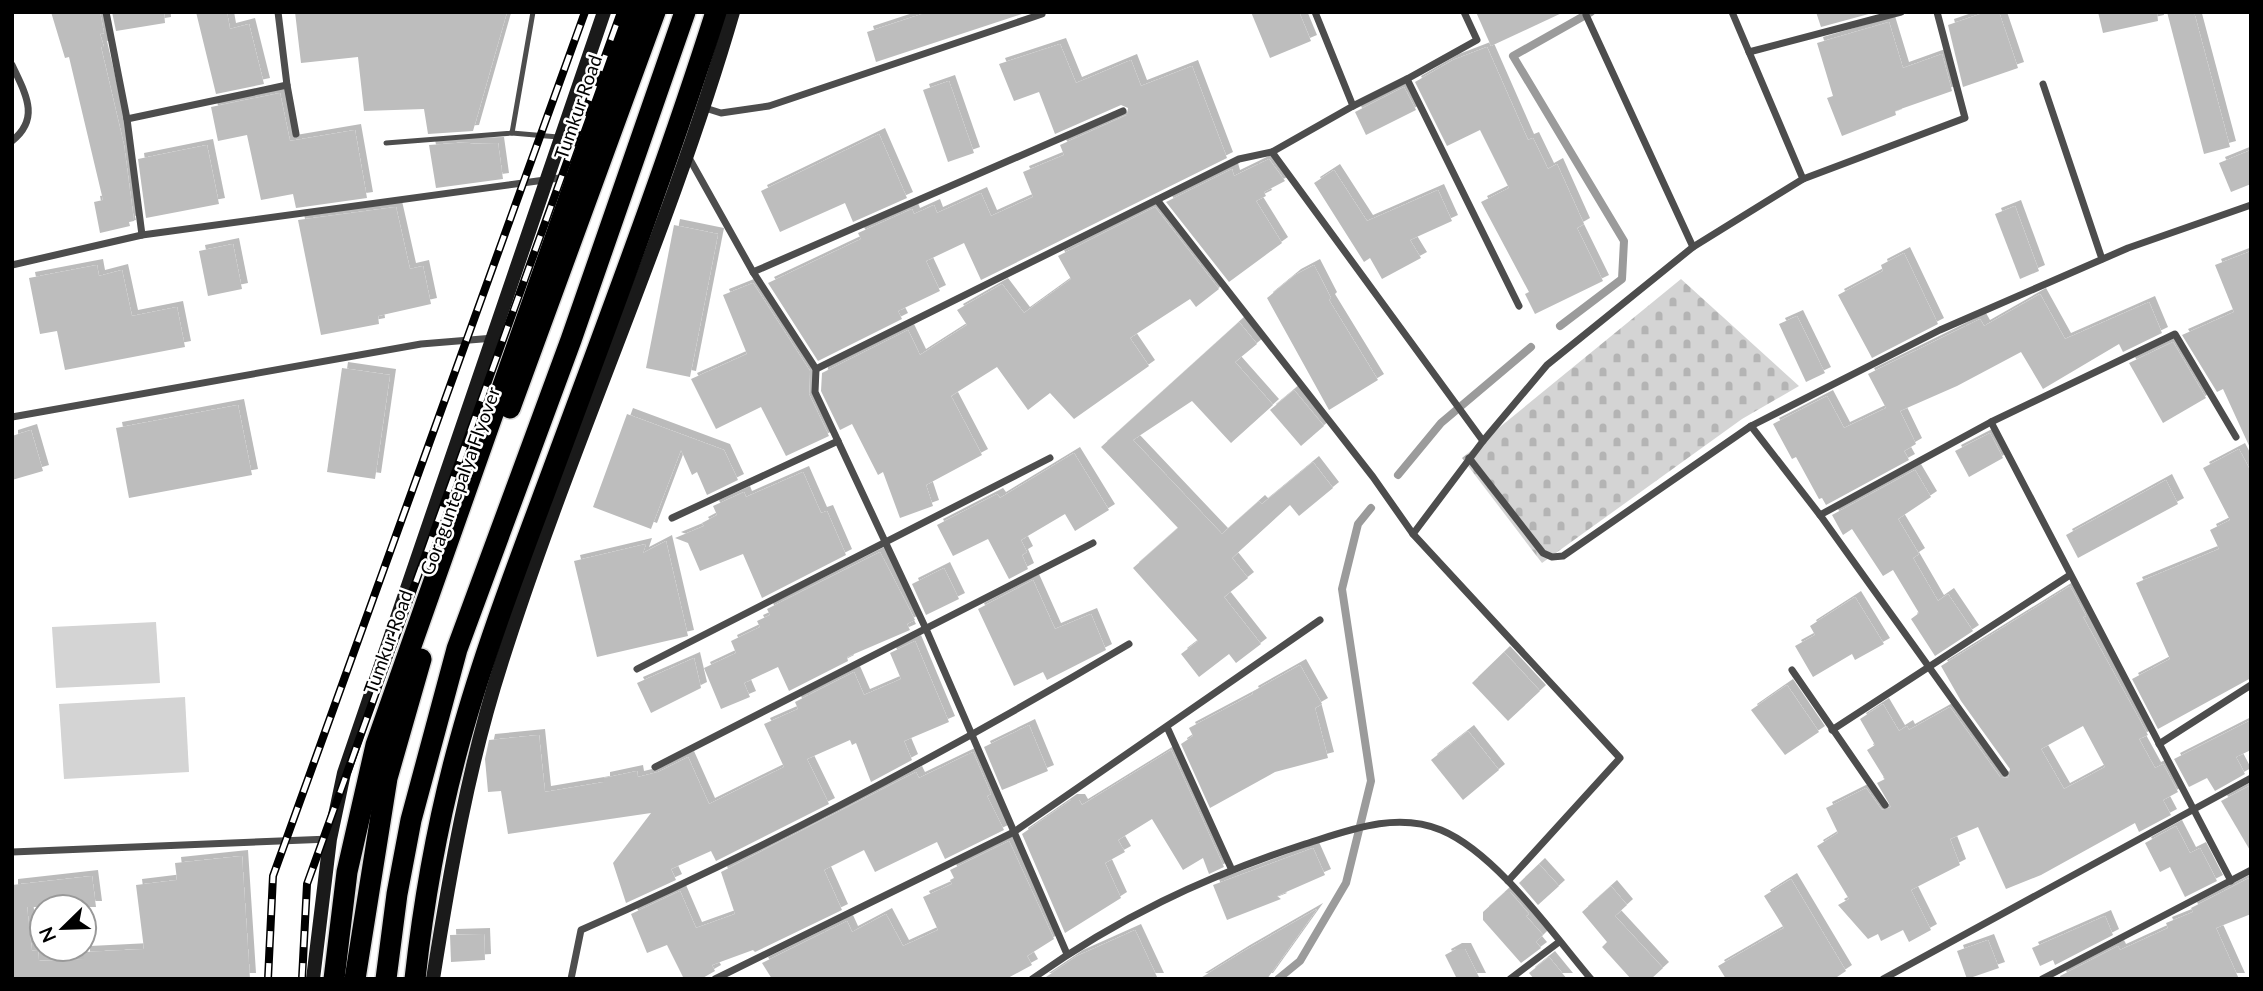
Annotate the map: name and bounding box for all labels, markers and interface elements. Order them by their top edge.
street label: Tumkur Road [549,51,606,162]
street label: Goraguntepalya Flyover [415,384,504,578]
street label: Tumkur Road [358,587,417,697]
north arrow [28,893,98,963]
text: N [33,924,60,946]

